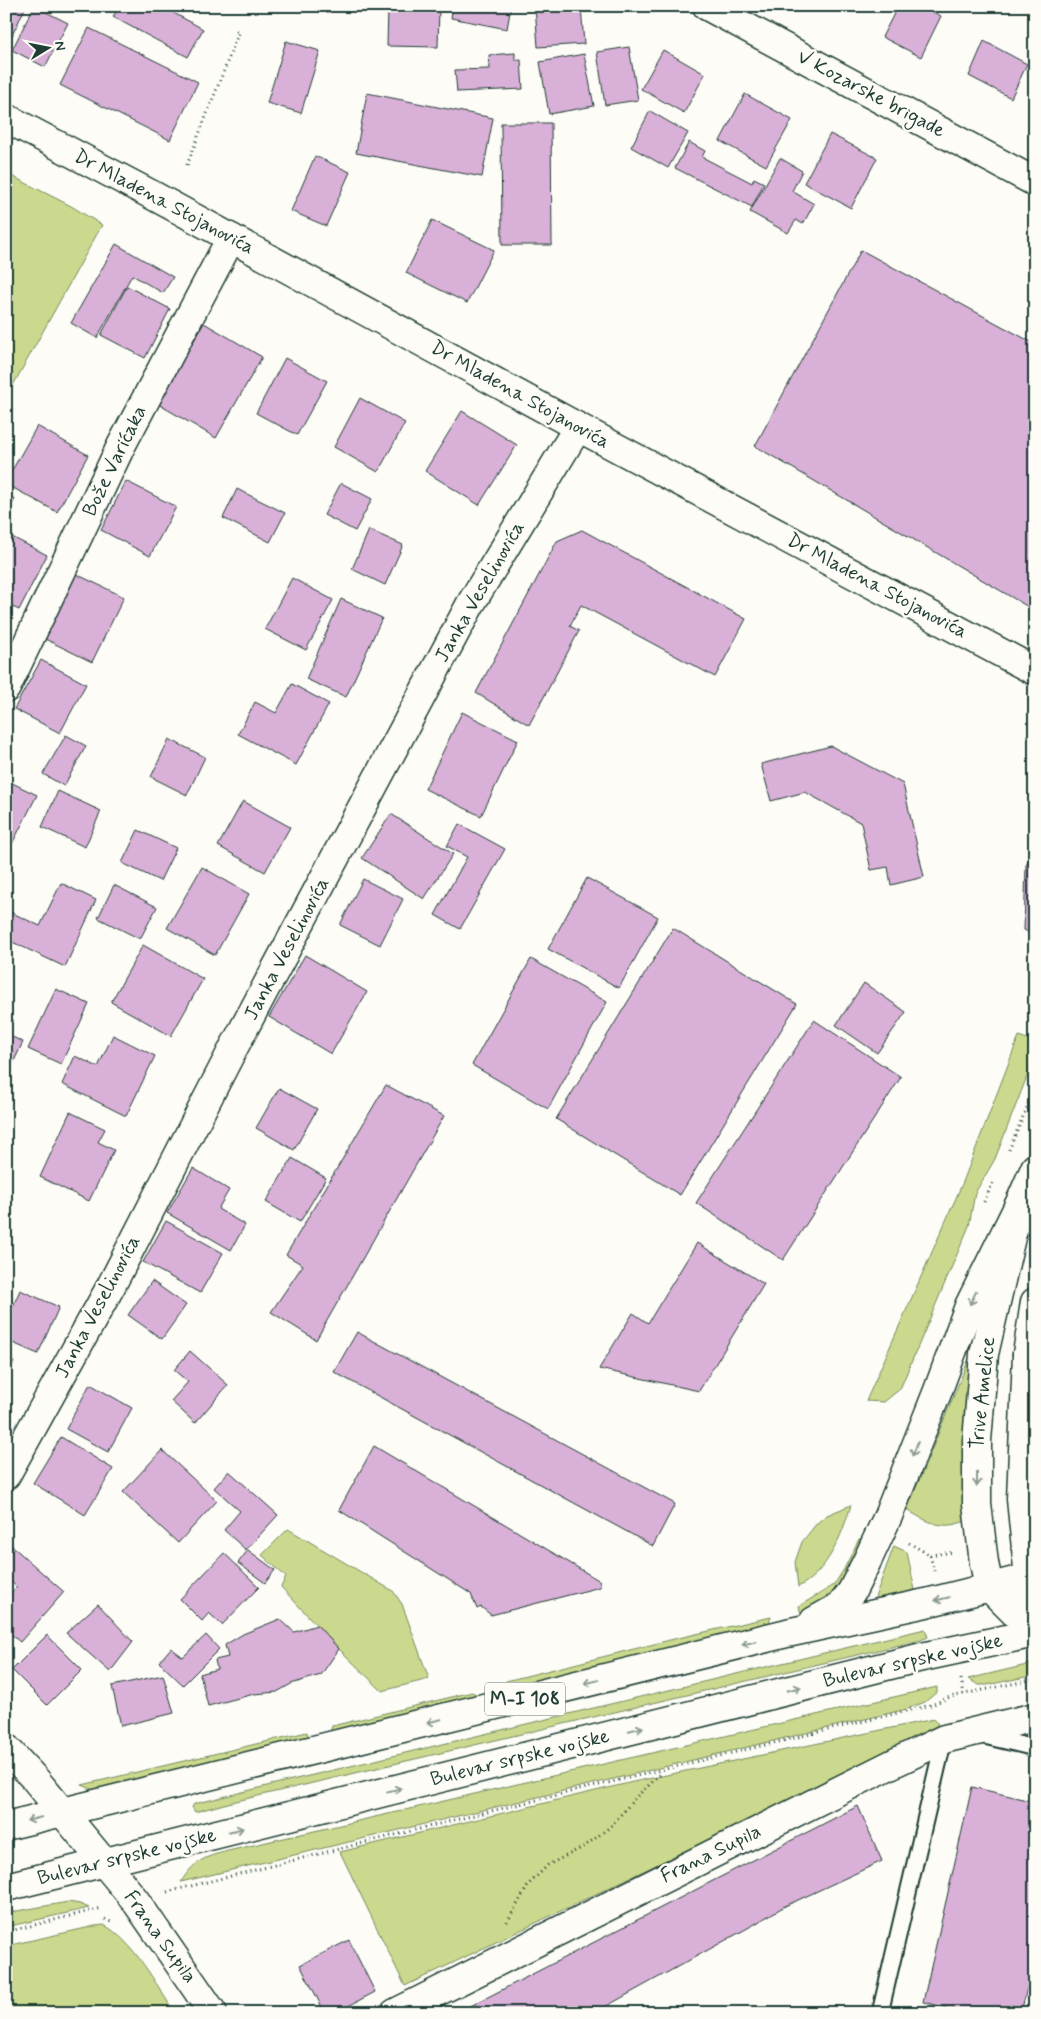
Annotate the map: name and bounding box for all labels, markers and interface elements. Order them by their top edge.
north arrow [22,22,72,72]
text: N [50,40,69,52]
street label: V Kozarske brigade [792,44,950,145]
street label: Dr Mladena Stojanovića [69,143,259,261]
street label: Dr Mladena Stojanovića [426,334,614,456]
street label: Bože Varićaka [77,401,153,521]
street label: Janka Veselinovića [429,517,531,667]
street label: Dr Mladena Stojanovića [782,527,972,645]
street label: Janka Veselinovića [238,873,336,1025]
street label: Janka Veselinovića [49,1231,147,1383]
one-way arrow [968,1290,978,1305]
street label: Trive Amelice [964,1335,1002,1451]
one-way arrow [909,1442,918,1457]
one-way arrow [972,1470,982,1487]
one-way arrow [934,1595,950,1605]
street label: Bulevar srpske vojske [821,1627,1005,1695]
one-way arrow [742,1639,758,1648]
one-way arrow [584,1678,600,1687]
road number: M-I 108 [485,1682,565,1716]
one-way arrow [785,1684,801,1694]
one-way arrow [426,1717,442,1727]
street label: Bulevar srpske vojske [428,1723,612,1793]
one-way arrow [628,1724,644,1733]
one-way arrow [385,1785,401,1794]
one-way arrow [27,1815,43,1825]
street label: Frana Supila [656,1818,766,1890]
street label: Bulevar srpske vojske [35,1822,219,1892]
one-way arrow [228,1825,244,1834]
street label: Frana Supila [117,1885,203,1989]

